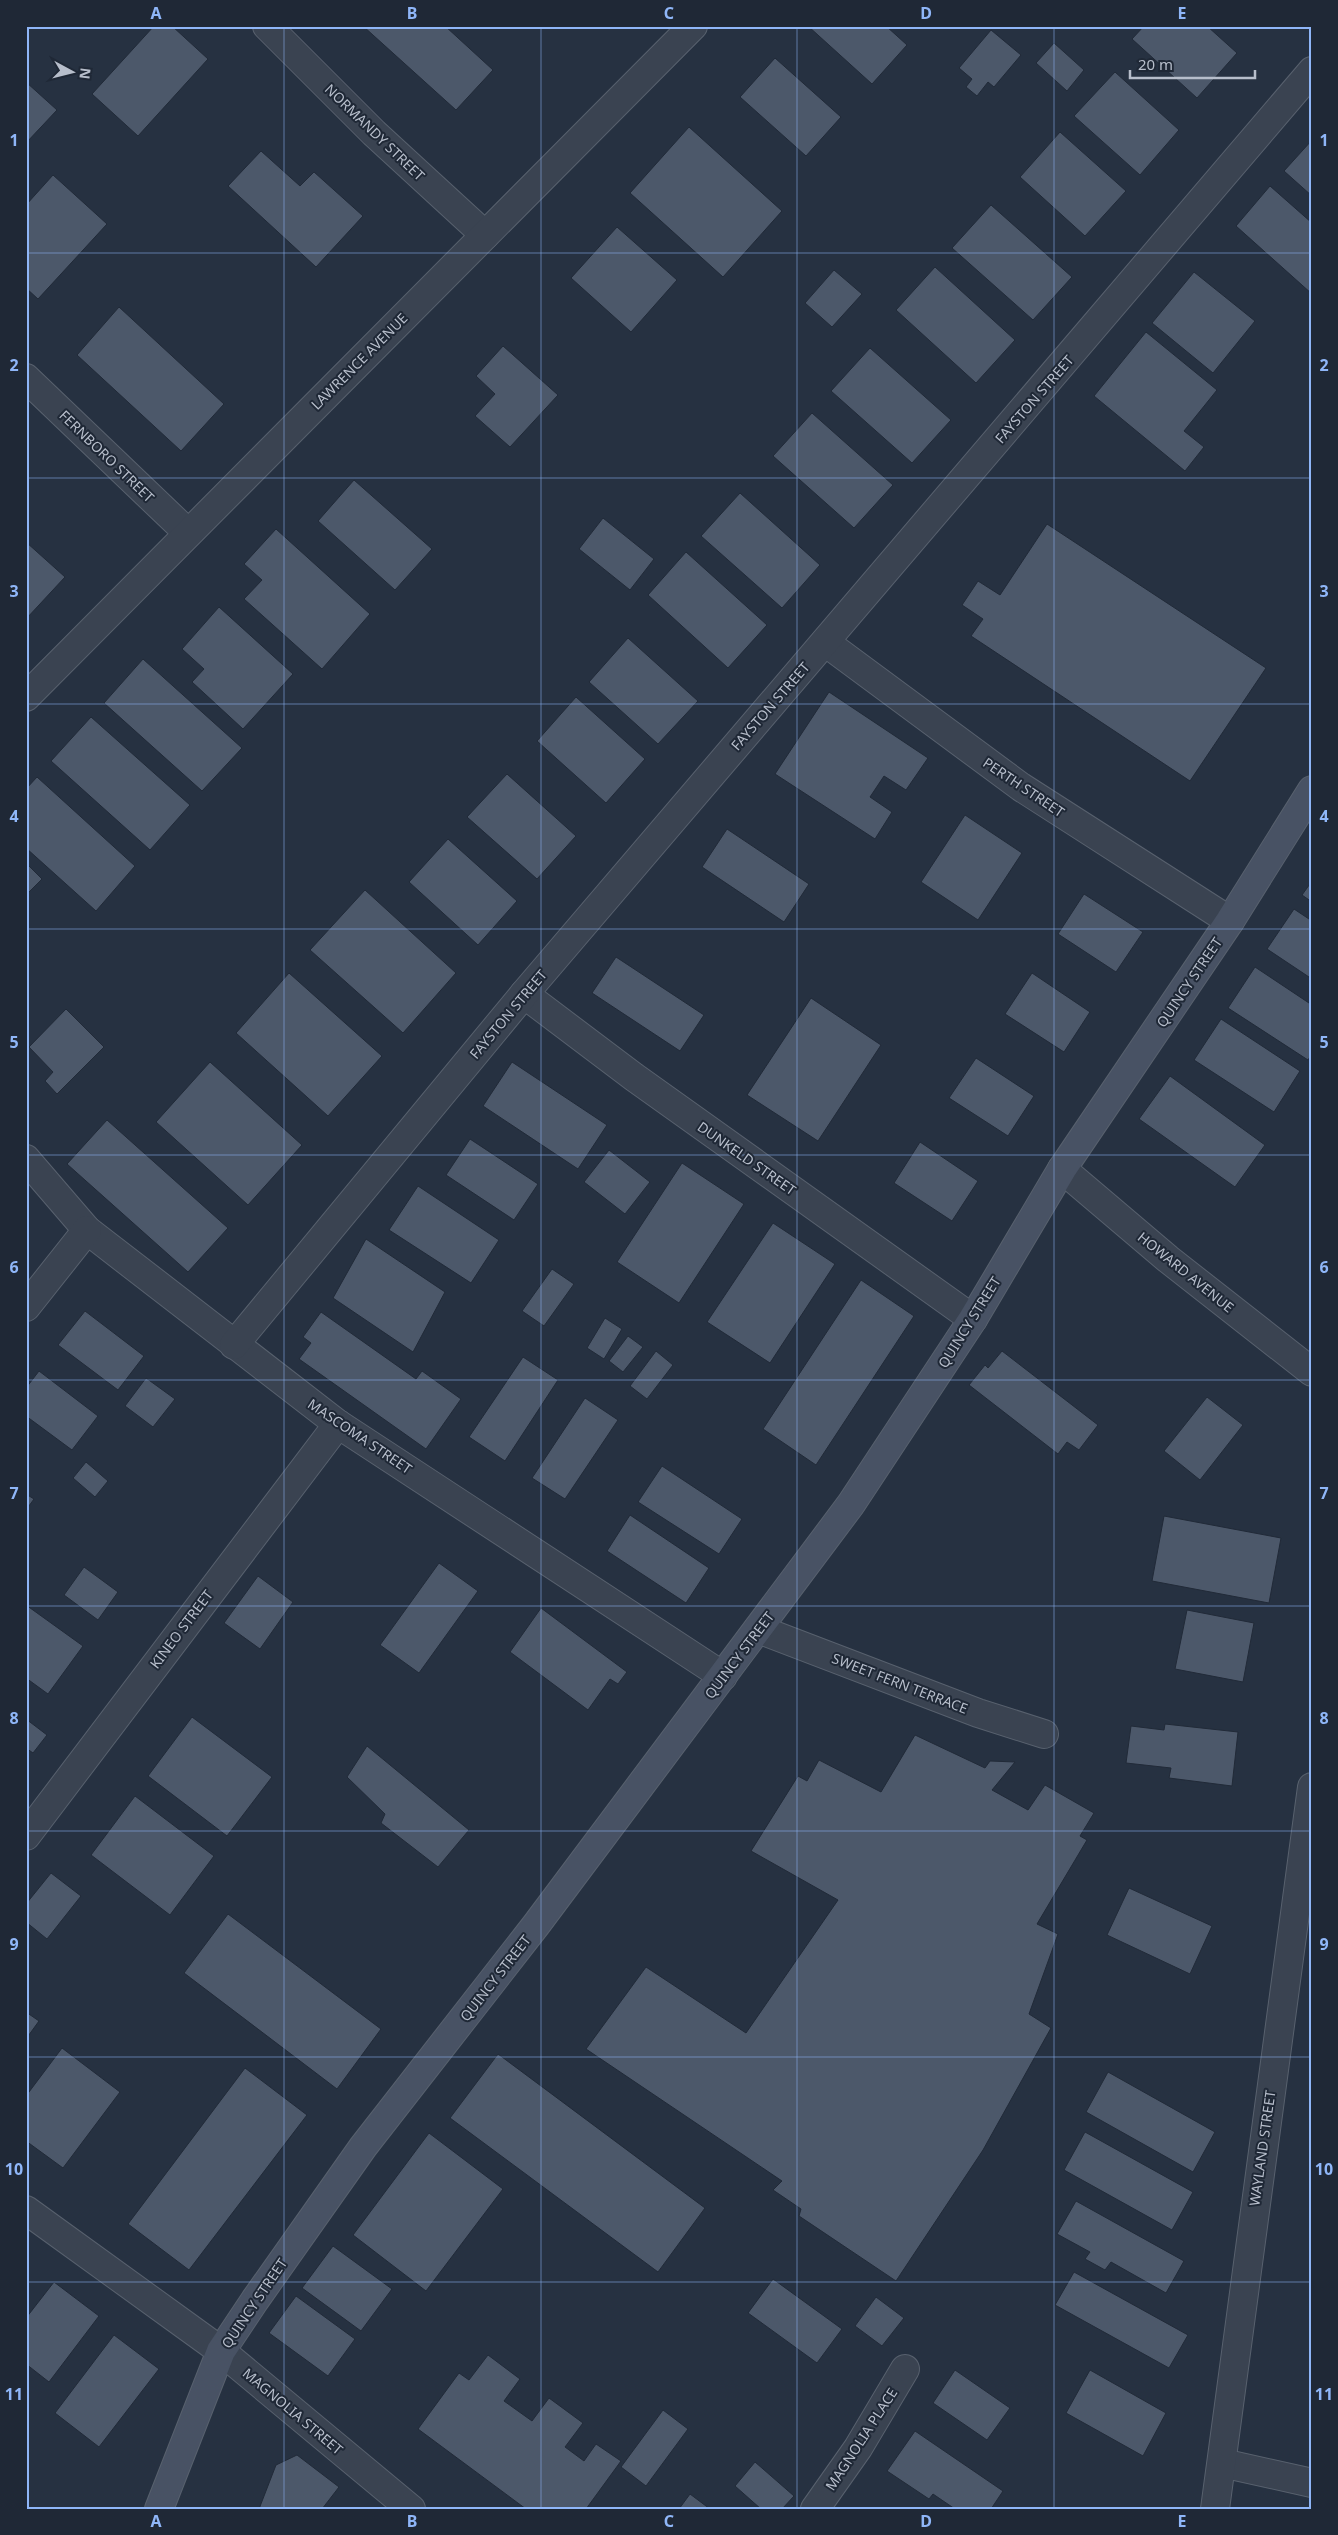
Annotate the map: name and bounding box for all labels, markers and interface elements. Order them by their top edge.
text: A [150,2,162,24]
text: B [407,2,417,24]
text: C [664,2,674,24]
text: D [920,2,932,24]
text: E [1178,2,1187,24]
north arrow [48,48,98,98]
scale bar [1130,48,1256,80]
text: 20 m [1138,54,1173,74]
text: N [75,67,96,80]
street label: NORMANDY STREET [321,79,429,185]
text: 1 [9,129,19,151]
text: 1 [1319,129,1329,151]
street label: LAWRENCE AVENUE [307,309,411,413]
street label: FAYSTON STREET [990,351,1078,447]
text: 2 [9,354,19,376]
text: 2 [1319,354,1329,376]
street label: FERNBORO STREET [55,406,159,506]
text: 3 [9,580,19,602]
text: 3 [1319,580,1329,602]
street label: FAYSTON STREET [726,658,814,754]
street label: PERTH STREET [980,753,1069,821]
text: 4 [9,805,19,827]
text: 4 [1319,805,1329,827]
street label: QUINCY STREET [1152,933,1226,1031]
street label: FAYSTON STREET [465,965,551,1063]
text: 5 [9,1031,19,1053]
text: 5 [1319,1031,1329,1053]
street label: DUNKELD STREET [694,1117,800,1199]
street label: HOWARD AVENUE [1134,1227,1238,1317]
text: 6 [9,1256,19,1278]
text: 6 [1319,1256,1329,1278]
street label: QUINCY STREET [933,1272,1005,1371]
street label: MASCOMA STREET [304,1394,416,1478]
text: 7 [9,1482,19,1504]
text: 7 [1319,1482,1329,1504]
street label: KINEO STREET [145,1586,217,1672]
street label: QUINCY STREET [700,1607,778,1702]
street label: SWEET FERN TERRACE [829,1648,971,1718]
text: 8 [9,1707,19,1729]
text: 8 [1319,1707,1329,1729]
street label: QUINCY STREET [455,1931,535,2025]
text: 9 [9,1933,19,1955]
text: 9 [1319,1933,1329,1955]
street label: WAYLAND STREET [1244,2089,1280,2207]
text: 10 [5,2158,23,2180]
text: 10 [1315,2158,1333,2180]
street label: QUINCY STREET [217,2254,291,2352]
street label: MAGNOLIA STREET [239,2363,347,2459]
text: 11 [5,2383,23,2405]
text: 11 [1315,2383,1333,2405]
street label: MAGNOLIA PLACE [821,2384,901,2494]
text: A [150,2510,162,2532]
text: B [407,2510,417,2532]
text: C [664,2510,674,2532]
text: D [920,2510,932,2532]
text: E [1178,2510,1187,2532]

